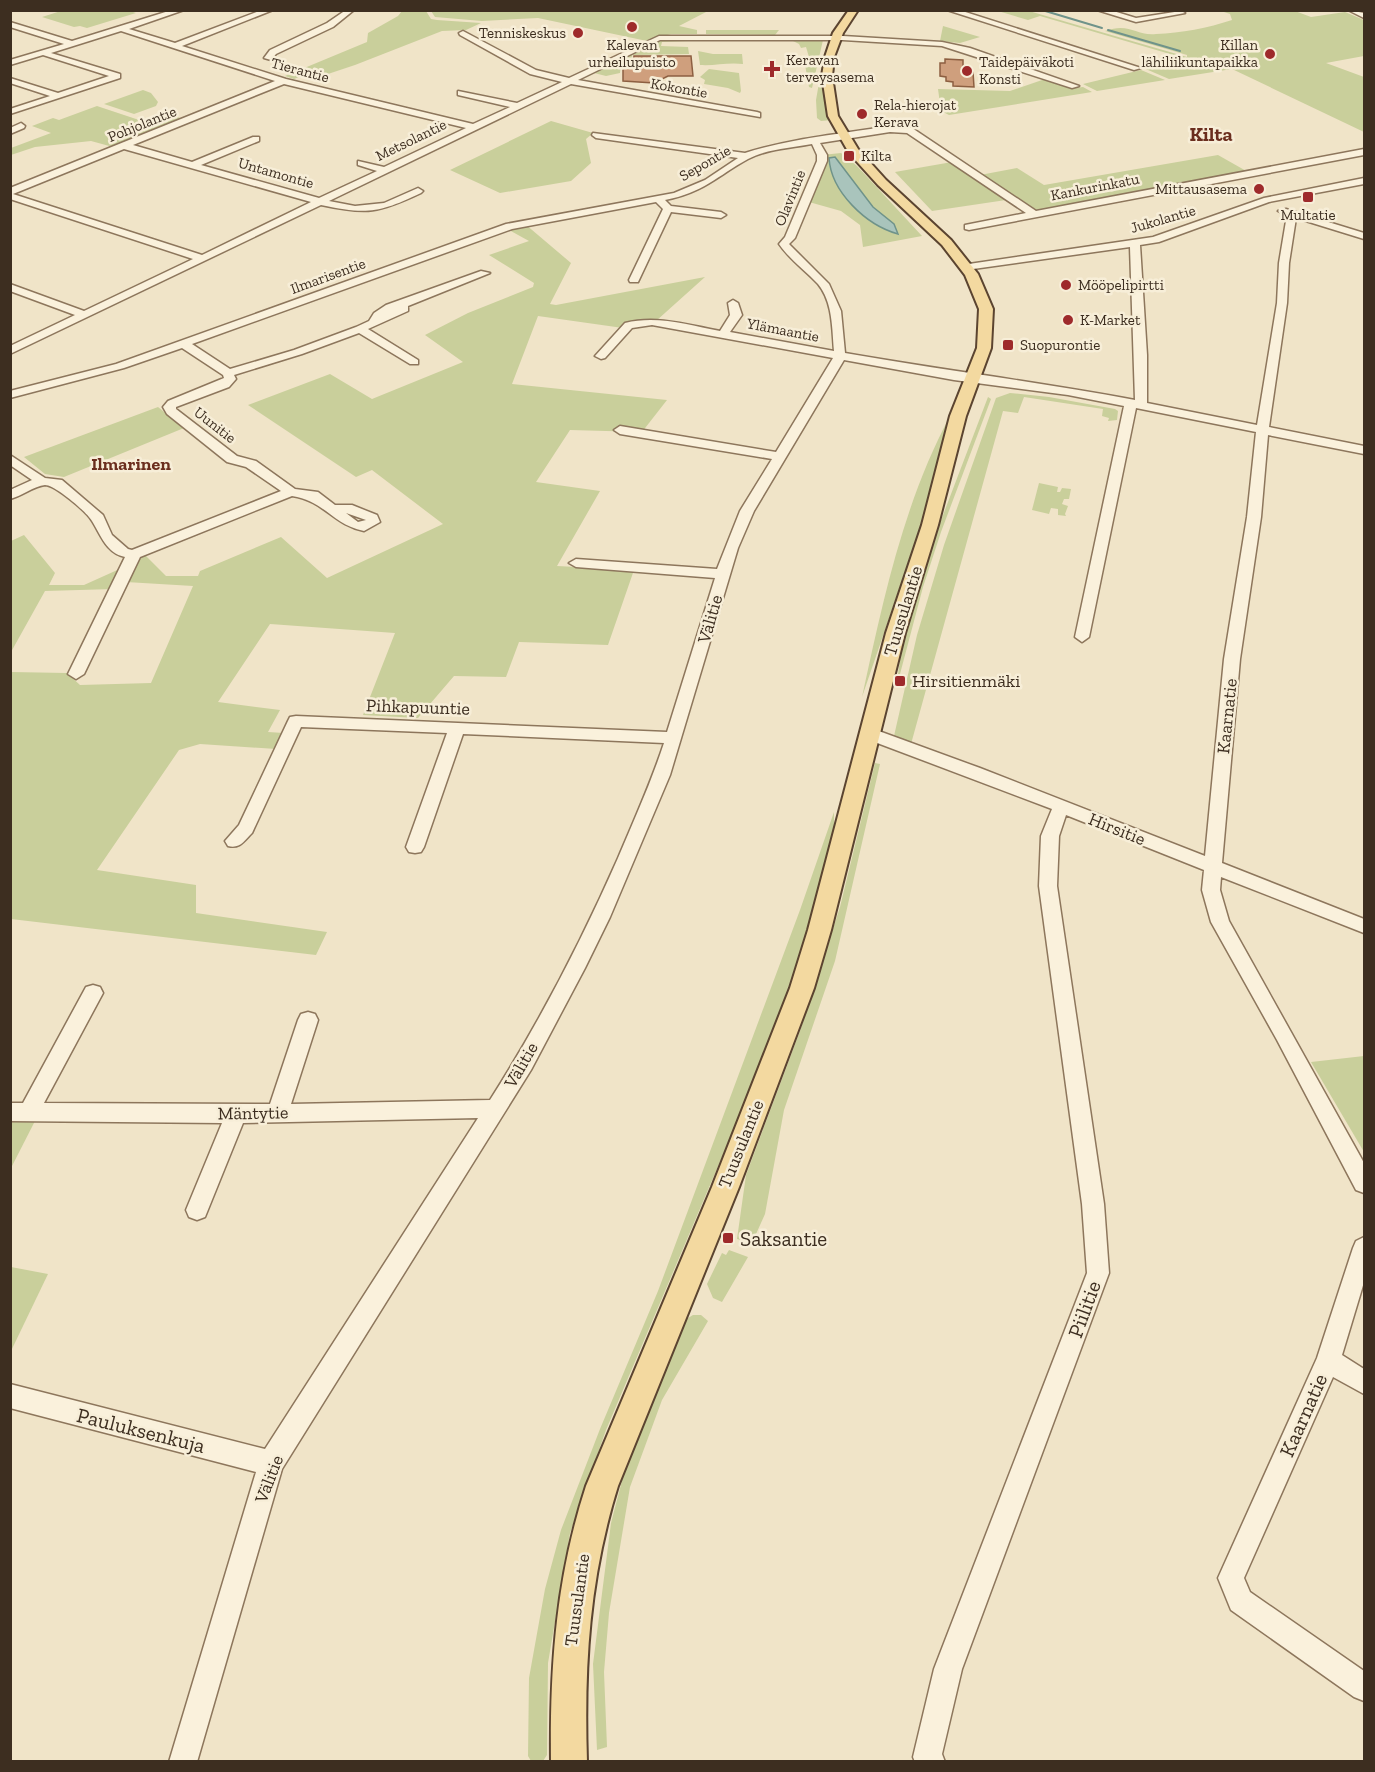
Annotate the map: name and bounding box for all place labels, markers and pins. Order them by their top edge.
marker: Kalevan urheilupuisto [625,20,639,34]
place label: Tenniskeskus [479,24,566,42]
marker: Tenniskeskus [571,26,585,40]
place label: Kalevan urheilupuisto [588,36,676,71]
place label: Killan lähiliikuntapaikka [1142,36,1258,71]
marker: Killan lähiliikuntapaikka [1263,47,1277,61]
place label: Keravan terveysasema [786,51,874,86]
place label: Taidepäiväkoti Konsti [979,53,1074,88]
marker: Keravan terveysasema [763,60,781,78]
marker: Taidepäiväkoti Konsti [960,64,974,78]
place label: Rela-hierojat Kerava [874,96,957,131]
marker: Rela-hierojat Kerava [855,107,869,121]
place label: Kilta [861,147,892,165]
marker: Kilta [842,149,856,163]
place label: Mittausasema [1155,180,1247,198]
marker: Mittausasema [1252,182,1266,196]
marker: Multatie [1301,190,1315,204]
place label: Multatie [1281,206,1335,224]
place label: Mööpelipirtti [1078,276,1164,294]
marker: Mööpelipirtti [1059,278,1073,292]
place label: K-Market [1080,311,1141,329]
marker: K-Market [1061,313,1075,327]
place label: Suopurontie [1020,336,1100,354]
marker: Suopurontie [1001,338,1015,352]
place label: Hirsitienmäki [912,670,1020,692]
marker: Hirsitienmäki [893,674,907,688]
place label: Saksantie [740,1226,827,1251]
marker: Saksantie [721,1231,735,1245]

